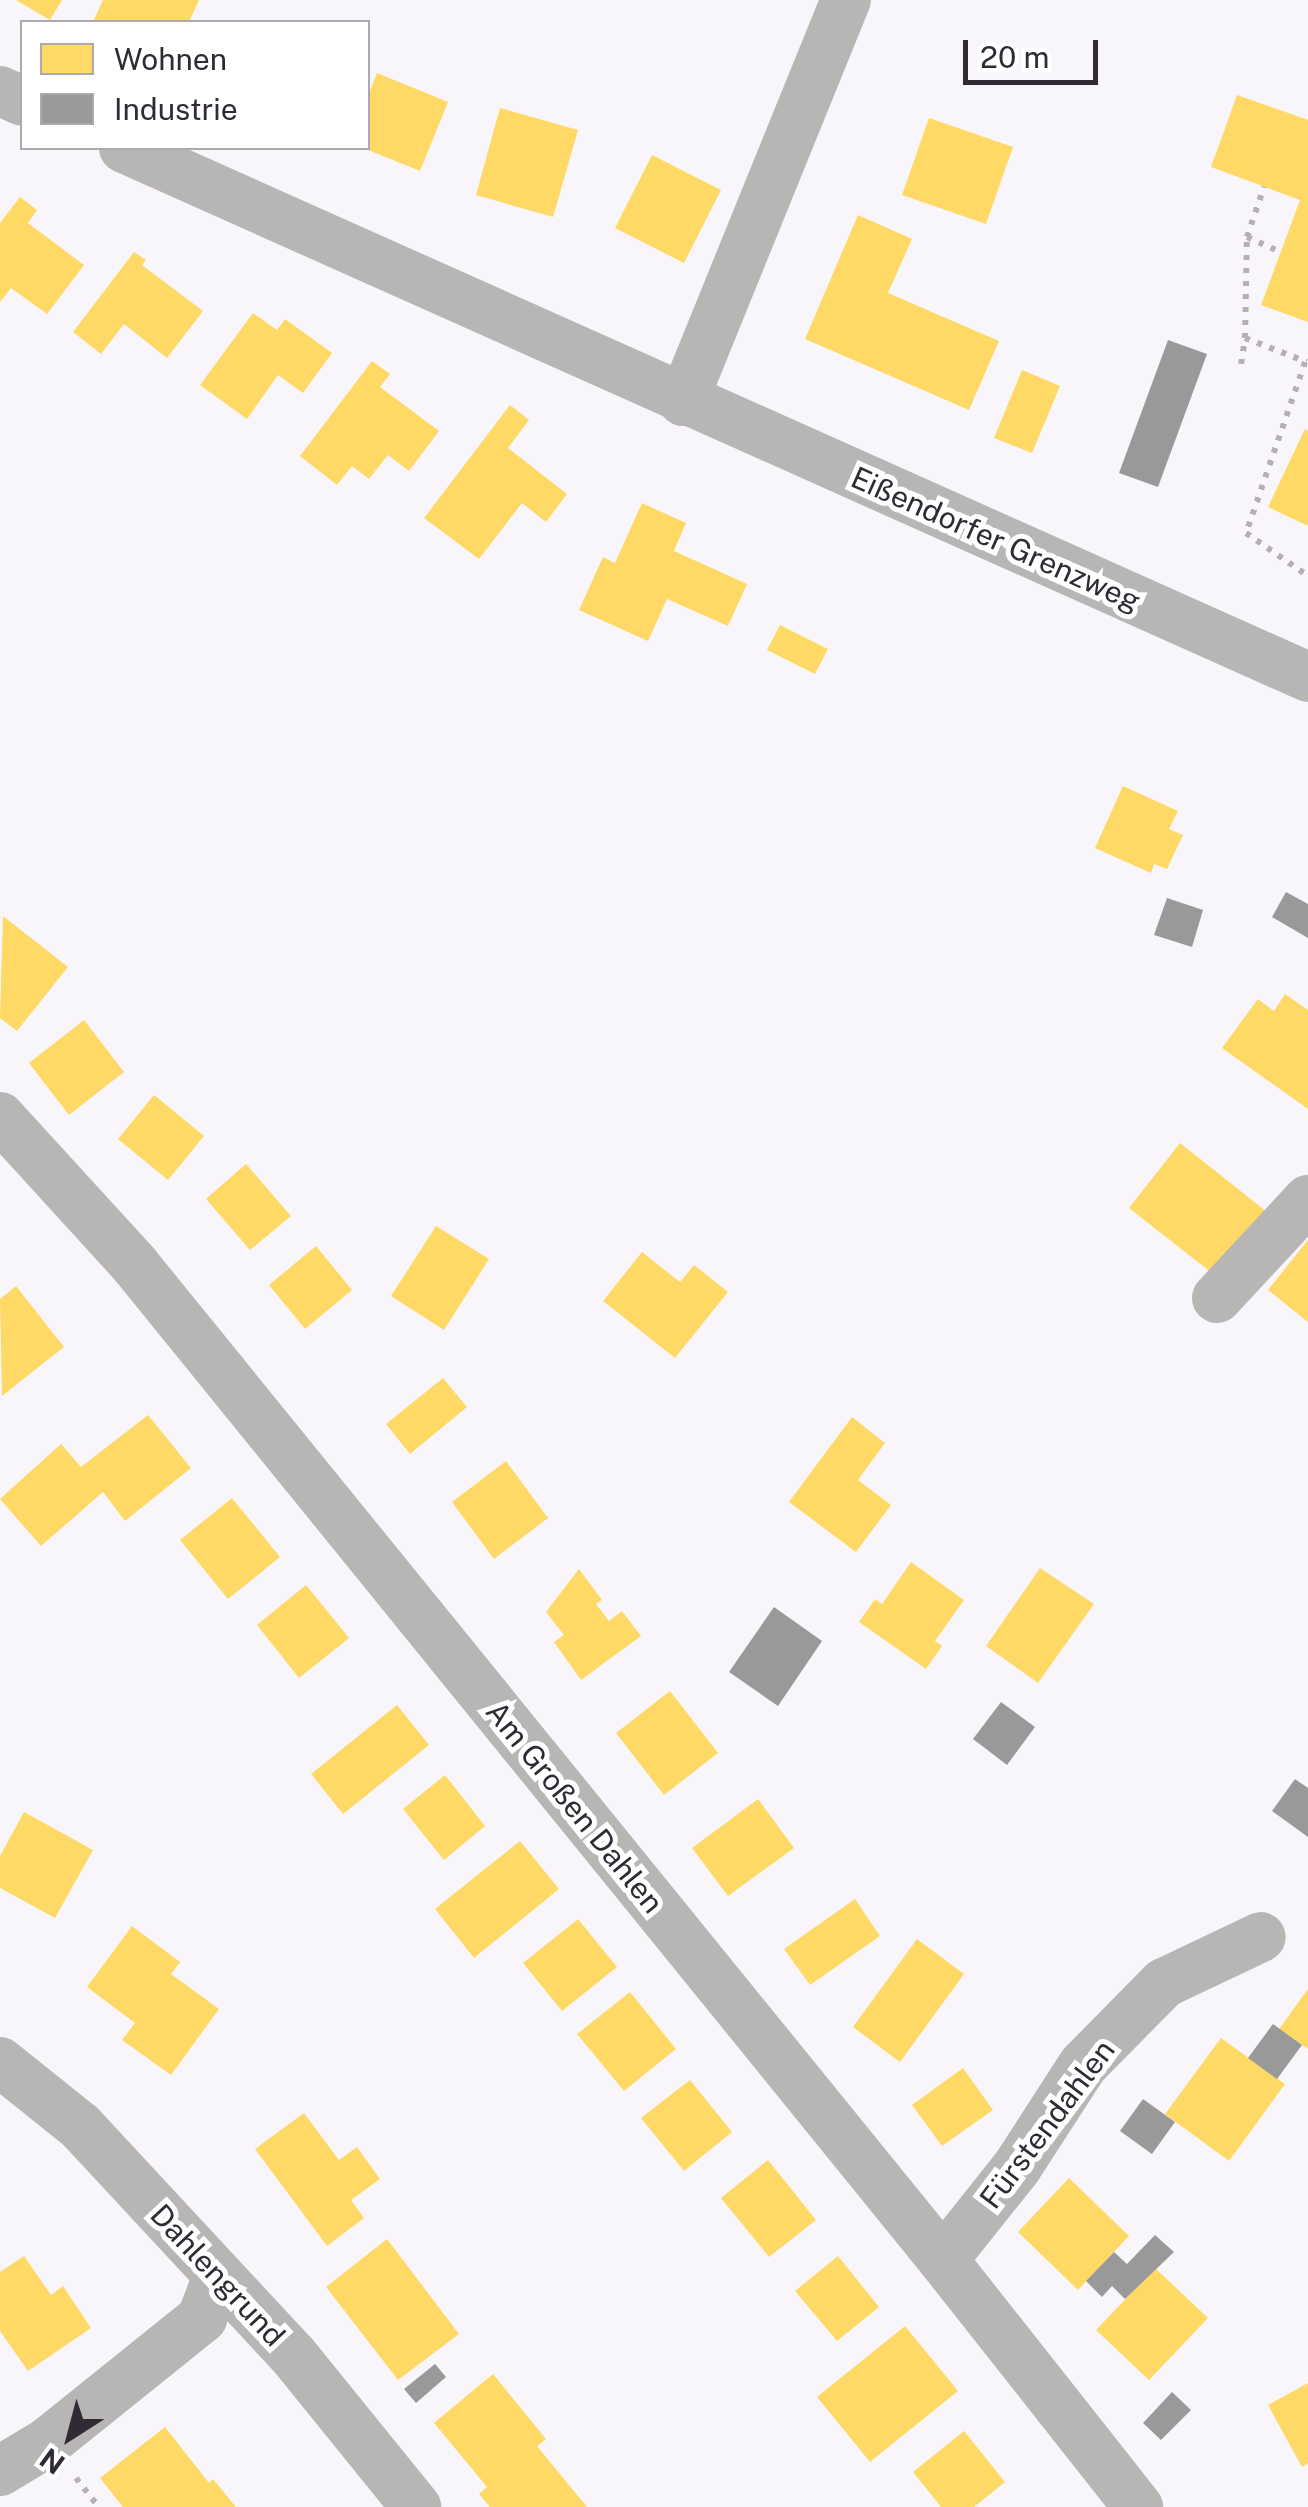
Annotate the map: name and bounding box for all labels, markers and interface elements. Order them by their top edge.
legend [20,20,370,150]
scale bar [968,20,1103,82]
text: 20 m [980,39,1049,75]
text: Wohnen [114,41,227,77]
text: Industrie [114,91,238,127]
street label: Eißendorfer Grenzweg [846,459,1146,619]
street label: Am Großen Dahlen [479,1694,671,1920]
street label: Fürstendahlen [972,2033,1122,2215]
street label: Dahlengrund [143,2197,293,2353]
north arrow [20,2387,120,2487]
text: N [34,2442,71,2481]

